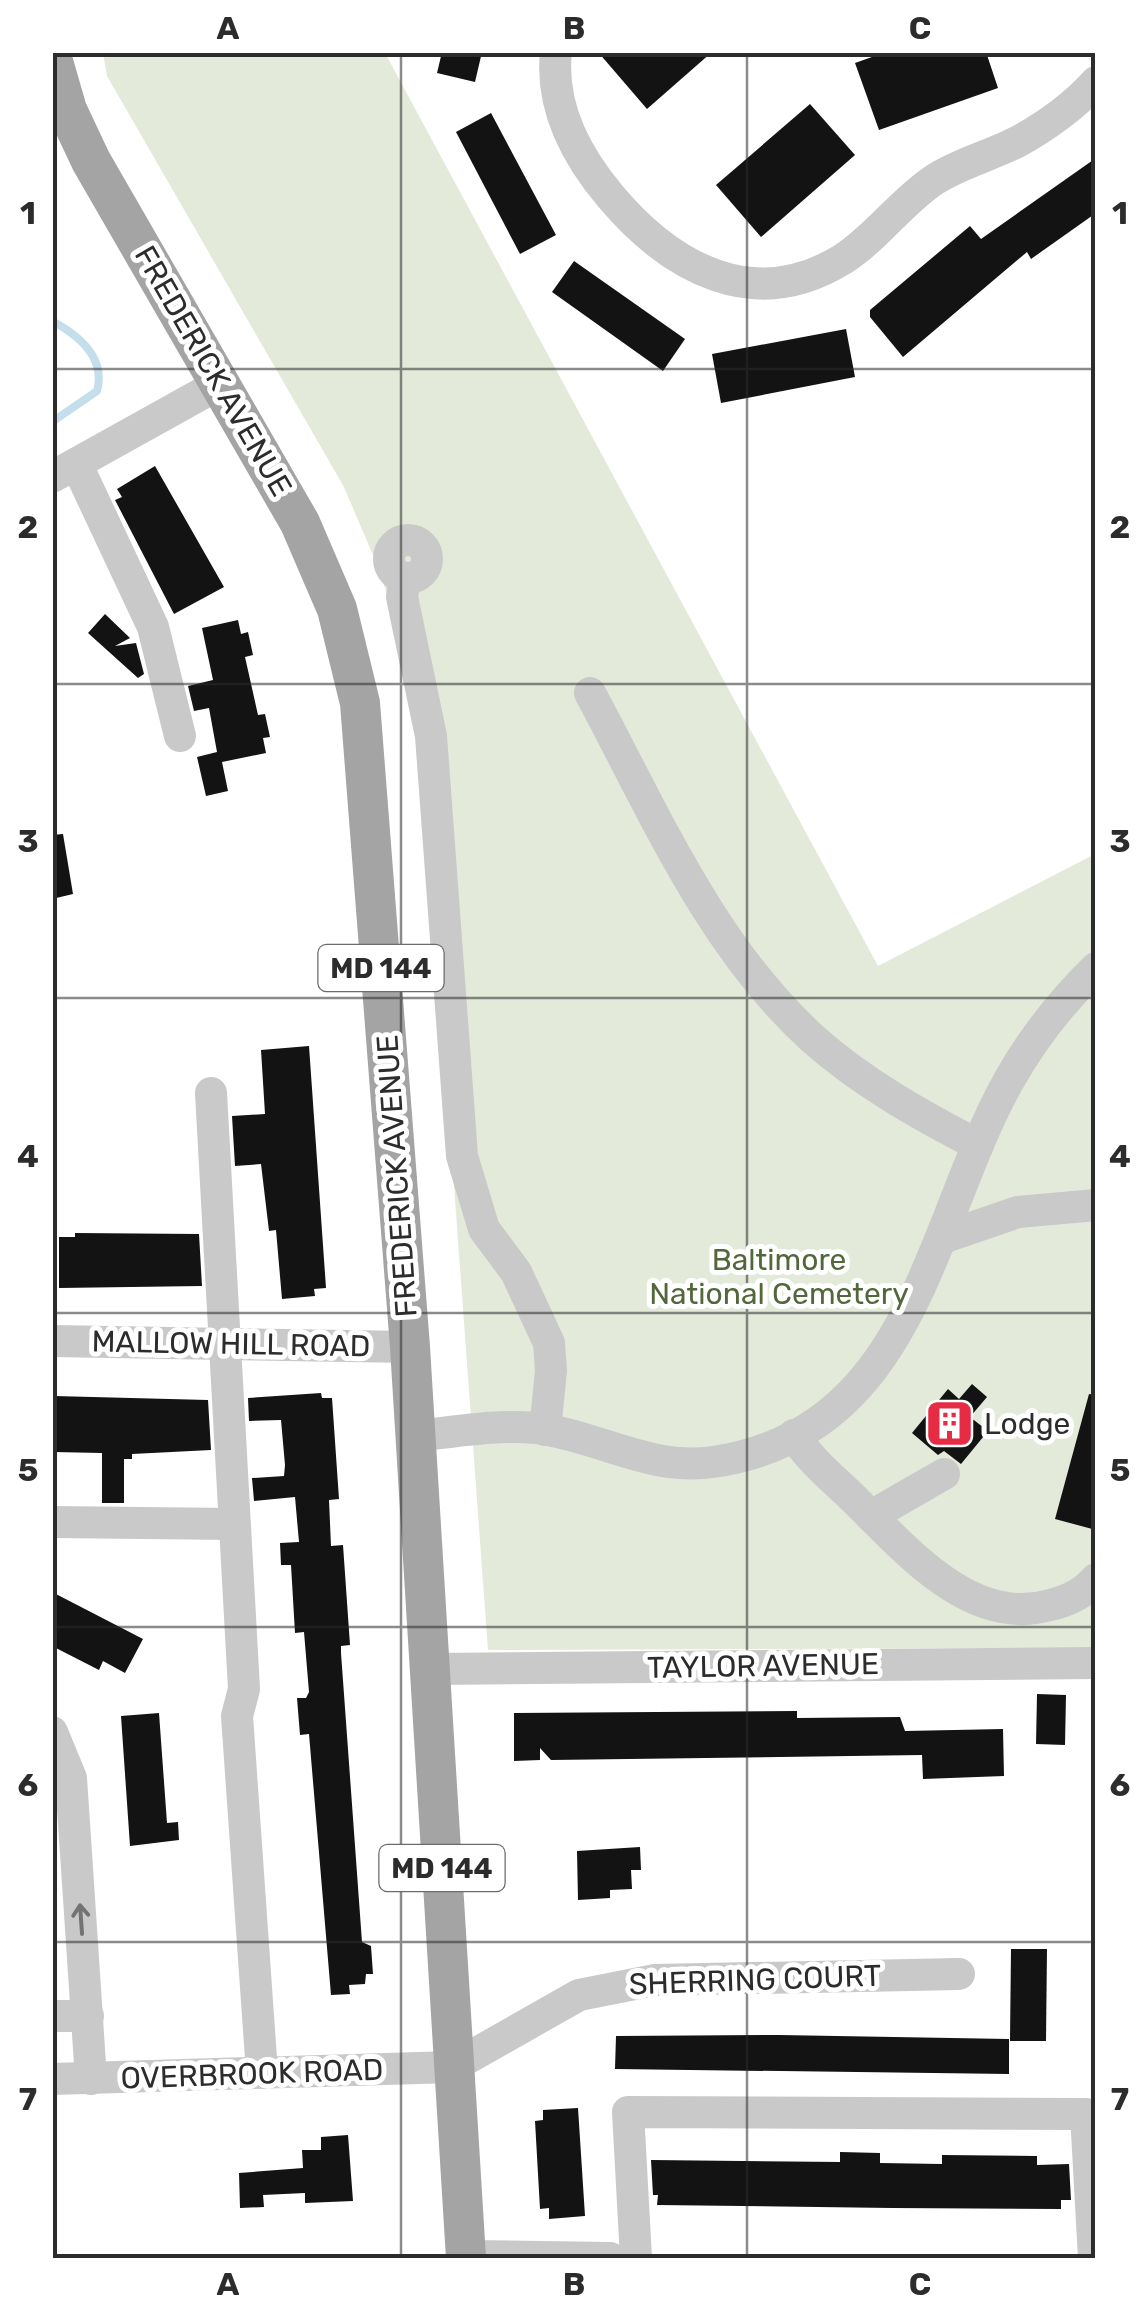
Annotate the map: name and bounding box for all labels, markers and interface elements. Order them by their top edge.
text: A [217,9,240,47]
text: B [563,9,585,47]
text: C [909,9,931,47]
text: 1 [20,194,36,232]
text: 1 [1112,194,1128,232]
street label: FREDERICK AVENUE [127,240,299,502]
text: 2 [18,508,38,546]
text: 2 [1110,508,1130,546]
text: 3 [17,822,39,860]
text: 3 [1109,822,1131,860]
road number: MD 144 [318,945,444,991]
street label: FREDERICK AVENUE [369,1034,425,1318]
text: 4 [17,1137,39,1175]
text: 4 [1109,1137,1131,1175]
park label: Baltimore National Cemetery [649,1242,909,1312]
street label: MALLOW HILL ROAD [91,1324,371,1364]
building icon: Lodge [923,1398,975,1450]
place label: Lodge [984,1406,1070,1442]
text: 5 [18,1451,38,1489]
text: 5 [1110,1451,1130,1489]
street label: TAYLOR AVENUE [647,1646,879,1686]
text: 6 [18,1766,38,1804]
text: 6 [1110,1766,1130,1804]
road number: MD 144 [380,1845,504,1891]
one-way arrow [71,1904,90,1936]
street label: SHERRING COURT [628,1958,882,2002]
street label: OVERBROOK ROAD [120,2051,384,2097]
text: 7 [19,2080,37,2118]
text: 7 [1111,2080,1129,2118]
text: A [217,2265,240,2303]
text: B [563,2265,585,2303]
text: C [909,2265,931,2303]

